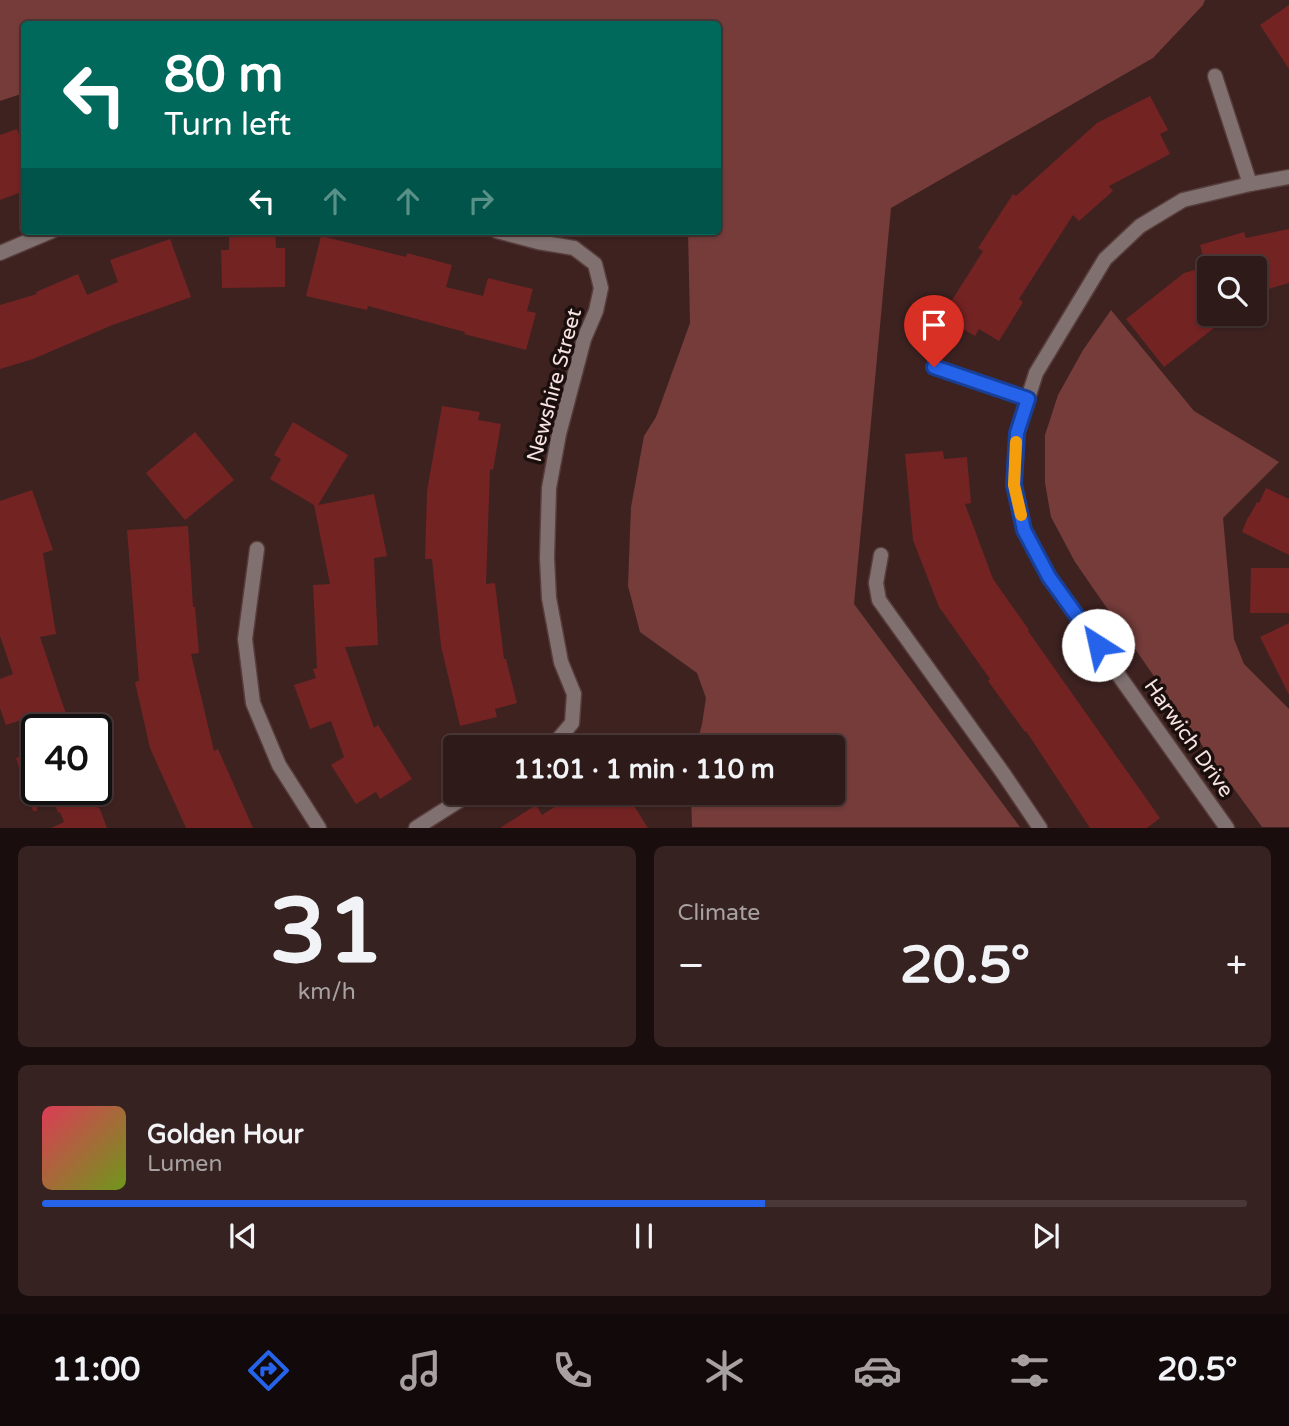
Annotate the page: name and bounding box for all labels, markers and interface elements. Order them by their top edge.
text: 80 m [164,46,283,105]
icon: left [49,49,140,140]
text: Turn left [164,106,291,144]
icon: left [243,182,281,220]
icon: ahead [316,182,354,220]
icon: ahead [389,182,427,220]
icon: right [462,182,500,220]
map controls [1197,256,1267,326]
button: search [1197,256,1267,326]
pin [904,295,964,367]
street label: Newshire Street [522,306,587,465]
icon: arrive [915,306,953,344]
position arrow [1061,608,1135,682]
street label: Harwich Drive [1139,674,1239,802]
speed limit sign: 40 [21,714,112,805]
text: 11:01 · 1 min · 110 m [513,754,775,785]
text: 31 [270,877,384,987]
text: Climate [678,899,760,927]
text: 20.5° [900,934,1030,997]
text: − [678,943,705,989]
text: + [1226,943,1247,989]
text: km/h [298,978,356,1006]
text: Golden Hour [147,1119,304,1150]
text: Lumen [147,1150,222,1178]
icon: previous [224,1217,262,1255]
icon: pause [625,1217,663,1255]
icon: next [1027,1217,1065,1255]
icon: directions [244,1346,293,1395]
icon: music [396,1346,445,1395]
icon: phone [548,1346,597,1395]
icon: climate [700,1346,749,1395]
icon: car [853,1346,902,1395]
icon: filters [1005,1346,1054,1395]
text: 11:00 [52,1351,140,1389]
text: 20.5° [1157,1351,1237,1389]

